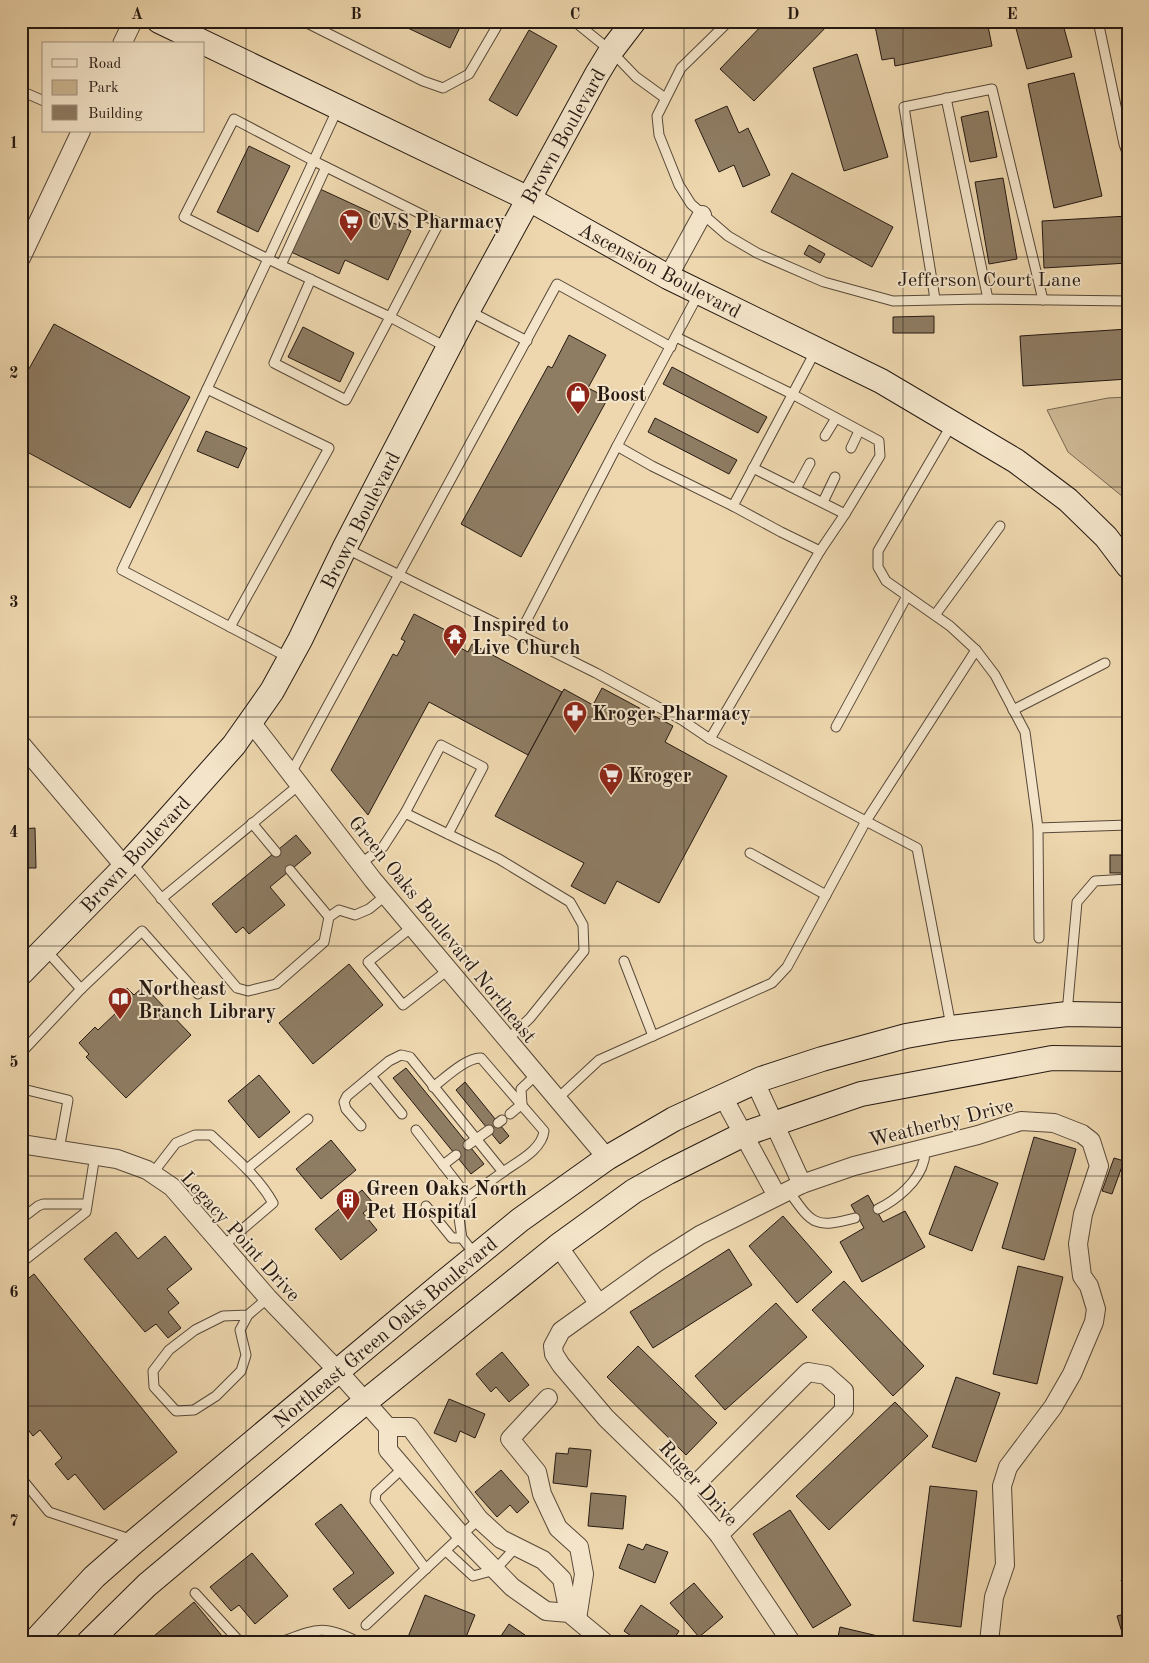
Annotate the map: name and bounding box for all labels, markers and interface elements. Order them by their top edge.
text: A [131,7,143,23]
text: B [350,7,362,23]
text: C [570,7,580,23]
text: D [787,7,799,23]
text: E [1006,7,1018,23]
legend [42,42,205,132]
text: Road [88,57,122,72]
street label: Brown Boulevard [519,66,610,208]
text: Park [88,81,119,96]
text: Building [88,107,143,122]
text: 1 [9,136,19,152]
supermarket icon: CVS Pharmacy [338,208,364,242]
place label: CVS Pharmacy [368,213,505,233]
street label: Ascension Boulevard [575,221,743,323]
street label: Jefferson Court Lane [897,271,1081,291]
text: 2 [9,366,19,382]
shop icon: Boost [565,381,591,415]
place label: Boost [596,386,646,406]
street label: Brown Boulevard [319,449,405,593]
text: 3 [9,595,19,611]
place label: Inspired to Live Church [472,616,580,659]
temple icon: Inspired to Live Church [442,623,468,657]
pharmacy icon: Kroger Pharmacy [562,700,588,734]
place label: Kroger Pharmacy [592,705,751,725]
supermarket icon: Kroger [598,762,624,796]
place label: Kroger [628,767,692,787]
street label: Brown Boulevard [78,793,195,917]
street label: Green Oaks Boulevard Northeast [344,813,539,1047]
text: 4 [9,825,19,841]
place label: Northeast Branch Library [138,980,276,1023]
library icon: Northeast Branch Library [107,986,133,1020]
text: 5 [9,1055,19,1071]
street label: Weatherby Drive [867,1096,1016,1152]
street label: Legacy Point Drive [176,1168,303,1306]
place label: Green Oaks North Pet Hospital [366,1180,527,1223]
building icon: Green Oaks North Pet Hospital [335,1187,361,1221]
street label: Northeast Green Oaks Boulevard [271,1234,502,1433]
text: 6 [9,1285,19,1301]
street label: Ruger Drive [654,1438,741,1531]
text: 7 [9,1514,19,1530]

